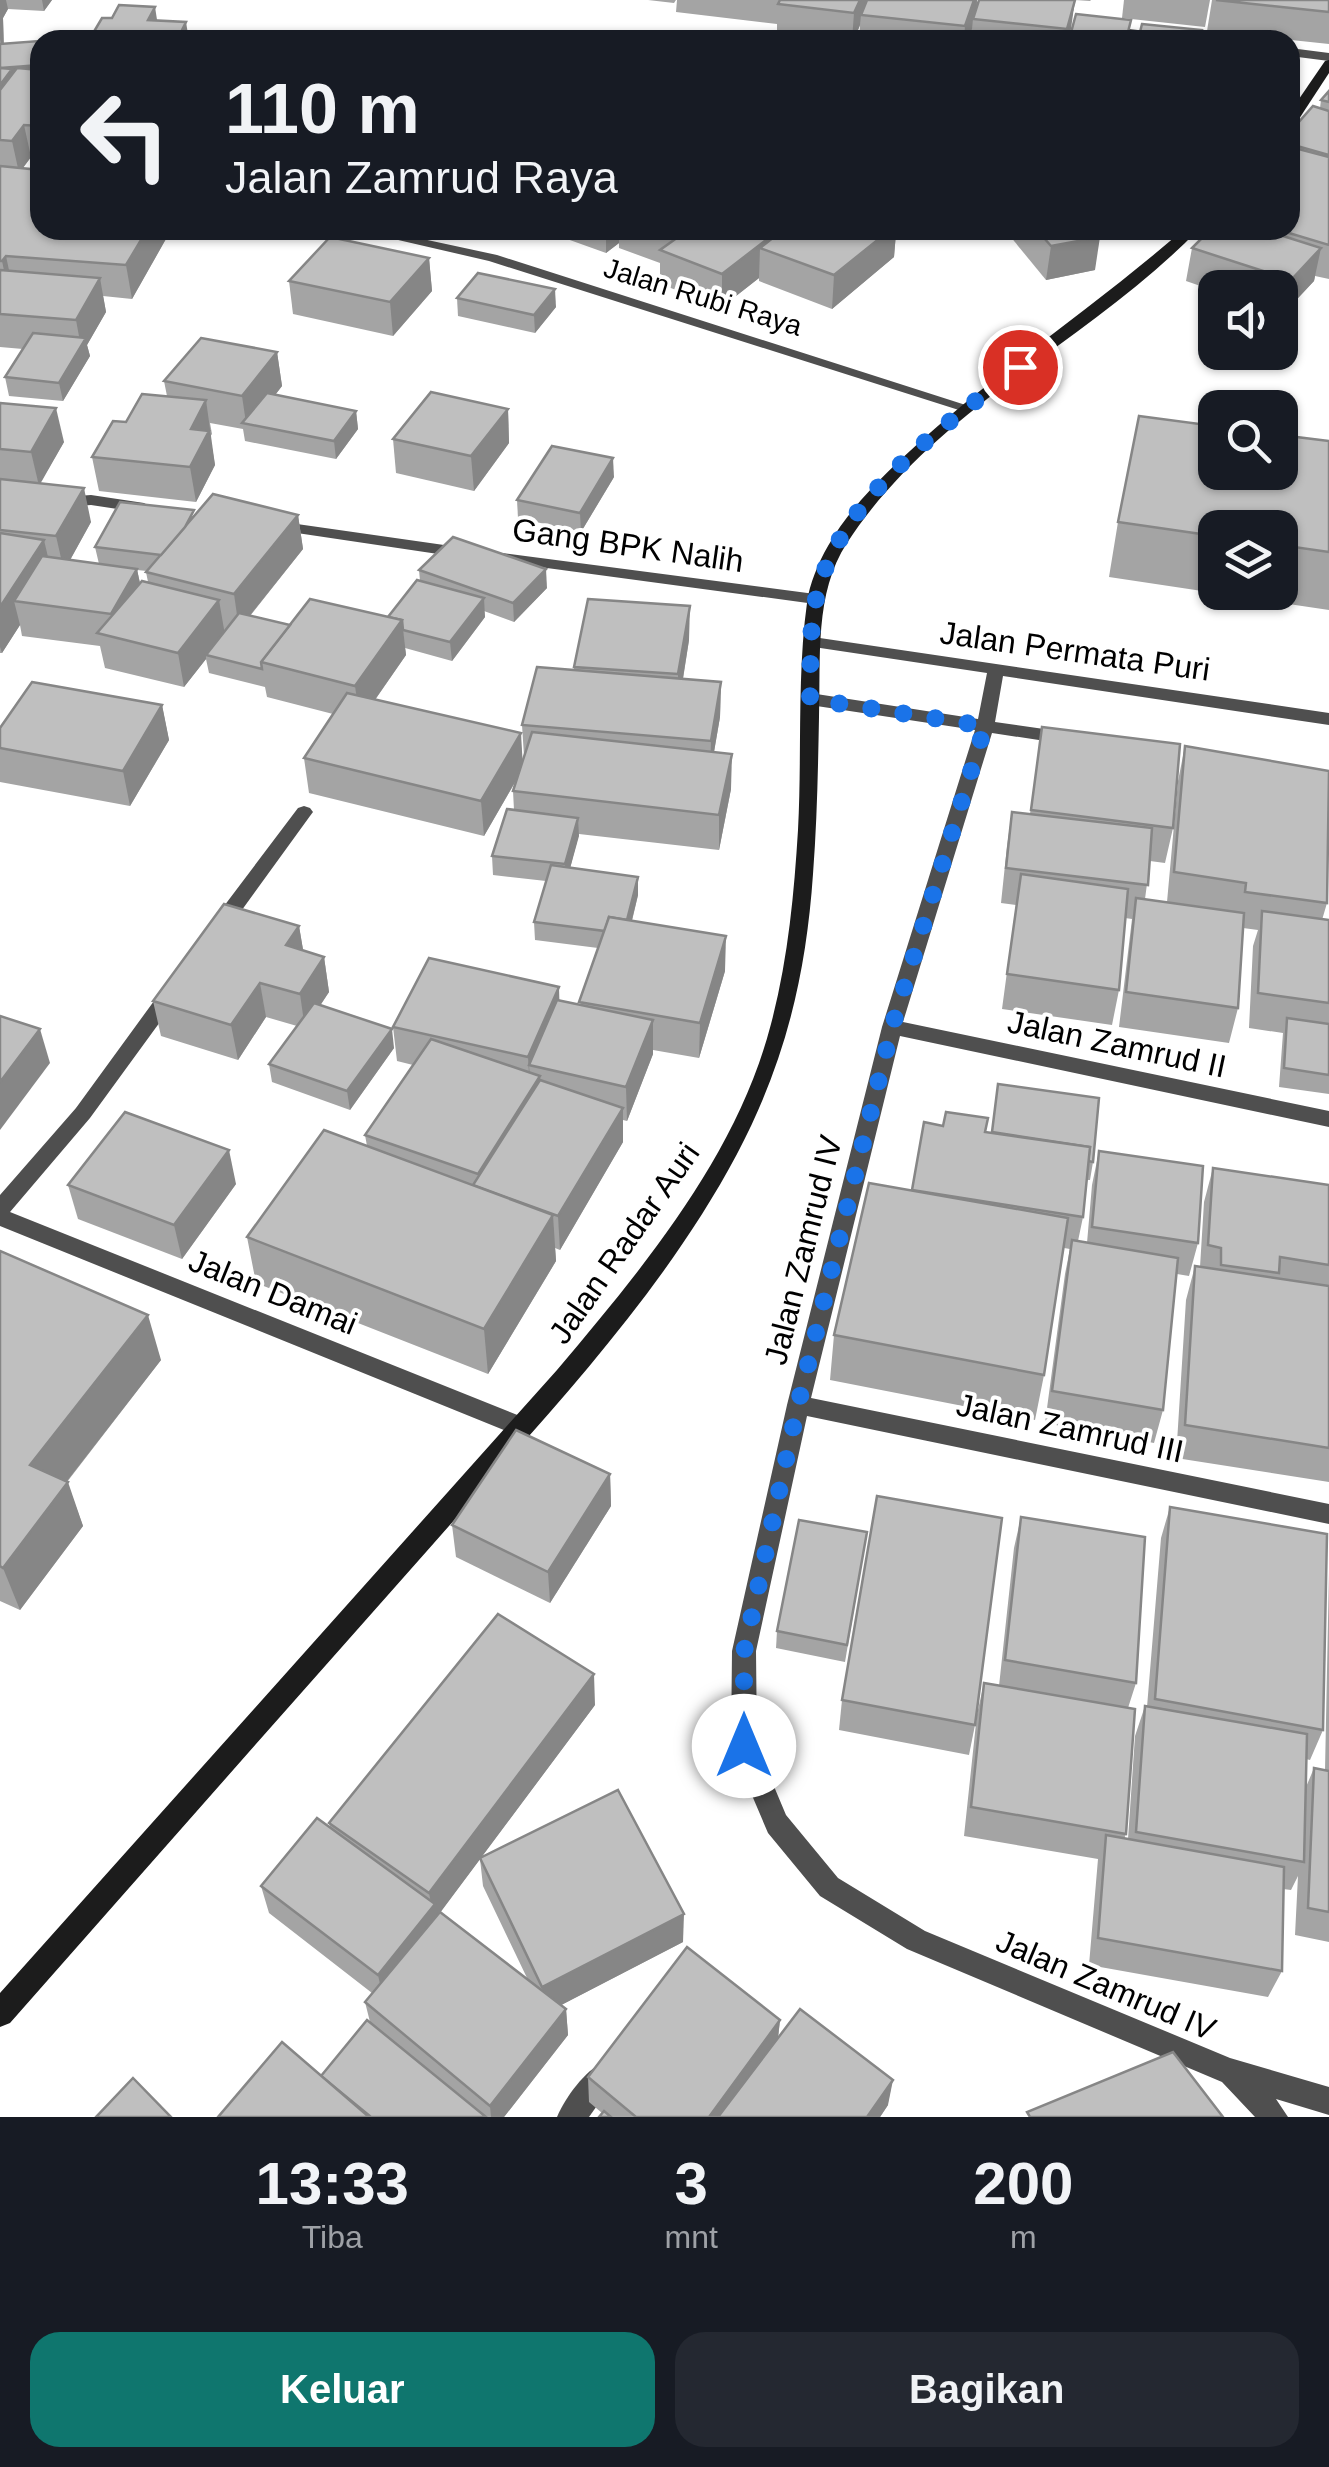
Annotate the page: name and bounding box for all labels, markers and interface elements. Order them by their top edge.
icon: left [60,70,190,200]
text: 110 m [225,70,420,148]
text: Jalan Zamrud Raya [225,152,618,203]
street label: Jalan Rubi Raya [600,252,806,342]
map controls [1198,270,1298,610]
button: sound [1198,270,1298,370]
pin [978,325,1063,410]
icon: arrive [993,340,1048,395]
button: search [1198,390,1298,490]
button: layers [1198,510,1298,610]
street label: Gang BPK Nalih [510,511,746,579]
street label: Jalan Permata Puri [938,614,1212,688]
street label: Jalan Zamrud II [1005,1003,1229,1085]
street label: Jalan Zamrud IV [757,1131,849,1368]
street label: Jalan Radar Auri [541,1136,707,1350]
street label: Jalan Damai [184,1242,362,1342]
street label: Jalan Zamrud III [953,1386,1187,1470]
position arrow [692,1694,796,1798]
street label: Jalan Zamrud IV [991,1923,1222,2048]
text: 13:33 [256,2150,409,2217]
text: 3 [674,2150,708,2217]
text: 200 [973,2150,1073,2217]
text: Tiba [302,2219,363,2255]
text: mnt [665,2219,718,2255]
text: m [1010,2219,1037,2255]
button: Keluar [30,2332,655,2447]
button: Bagikan [675,2332,1299,2447]

